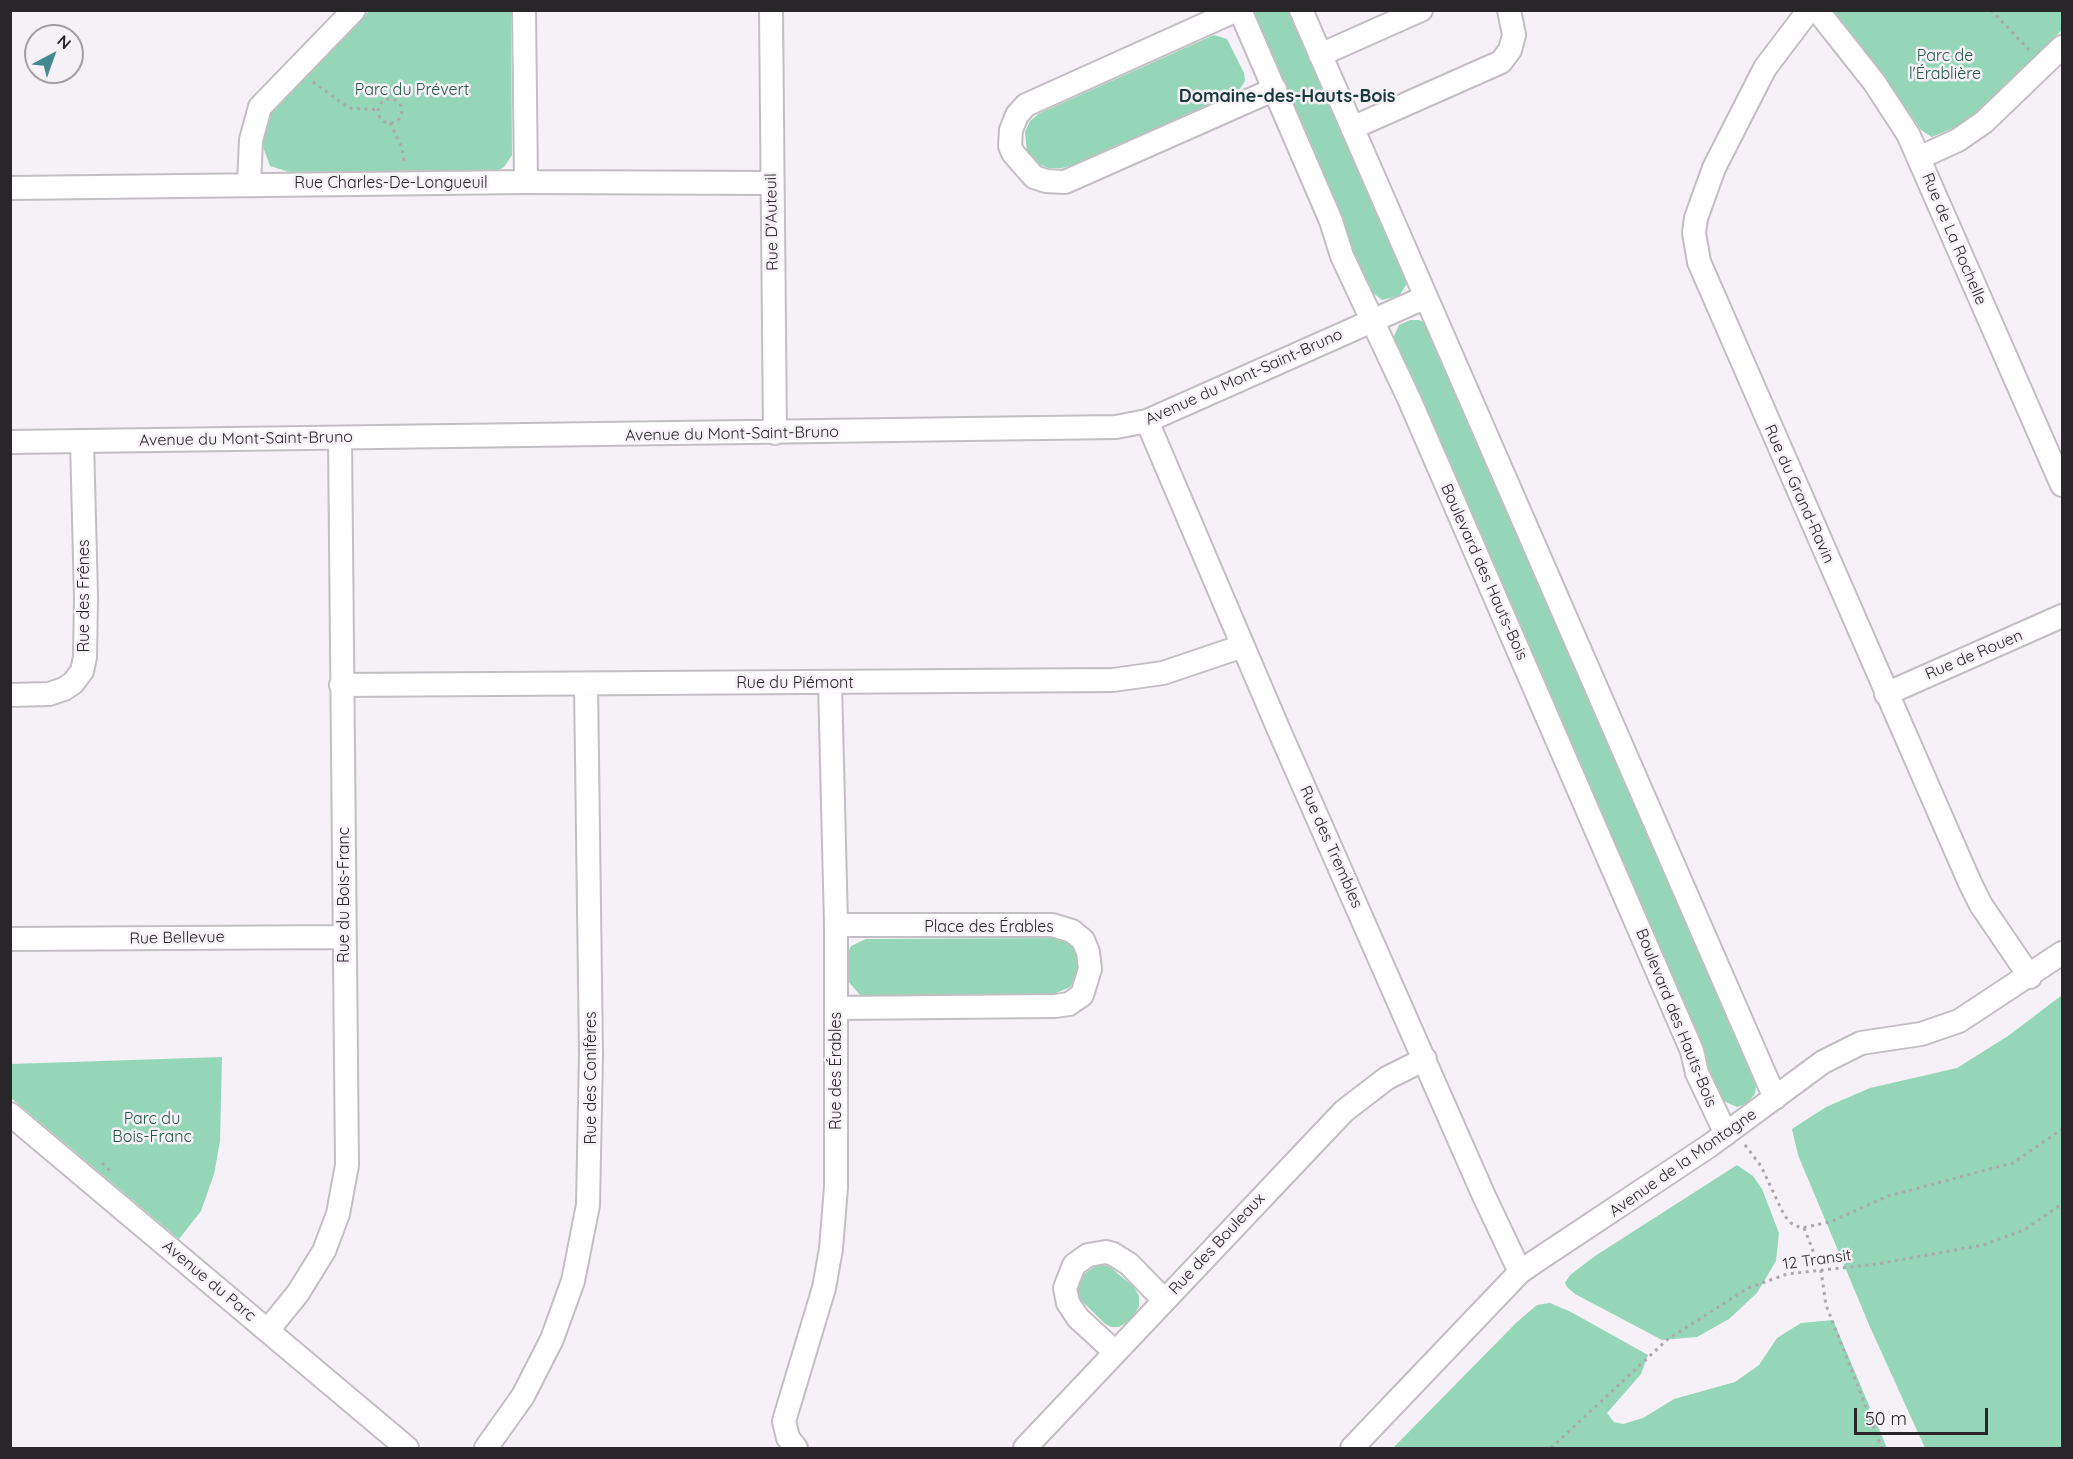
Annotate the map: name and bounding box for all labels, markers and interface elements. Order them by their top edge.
north arrow [24,24,84,84]
text: N [53,31,75,53]
park label: Parc de l'Érablière [1909,46,1981,84]
park label: Parc du Prévert [355,80,469,100]
district label: Domaine-des-Hauts-Bois [1179,86,1395,108]
street label: Rue de La Rochelle [1917,170,1991,308]
street label: Rue Charles-De-Longueuil [294,173,488,193]
street label: Rue D'Auteuil [762,173,782,271]
street label: Avenue du Mont-Saint-Bruno [1142,325,1346,429]
street label: Rue du Grand-Ravin [1760,422,1838,566]
street label: Avenue du Mont-Saint-Bruno [625,423,839,445]
street label: Avenue du Mont-Saint-Bruno [139,428,353,450]
street label: Boulevard des Hauts-Bois [1436,481,1532,663]
street label: Rue des Frênes [74,539,94,653]
street label: Rue de Rouen [1922,626,2026,684]
street label: Rue du Piémont [736,673,854,693]
street label: Rue des Trembles [1295,783,1367,911]
street label: Rue du Bois-Franc [334,827,354,963]
street label: Place des Érables [924,917,1054,937]
street label: Boulevard des Hauts-Bois [1631,926,1721,1110]
street label: Rue Bellevue [129,928,225,948]
street label: Rue des Conifères [581,1011,601,1145]
street label: Rue des Érables [826,1012,846,1130]
street label: Avenue de la Montagne [1606,1105,1760,1221]
park label: Parc du Bois-Franc [112,1109,192,1147]
street label: Rue des Bouleaux [1165,1189,1269,1299]
street label: Avenue du Parc [158,1236,260,1326]
street label: 12 Transit [1781,1246,1853,1274]
scale bar [1857,1396,1990,1434]
text: 50 m [1865,1407,1907,1430]

